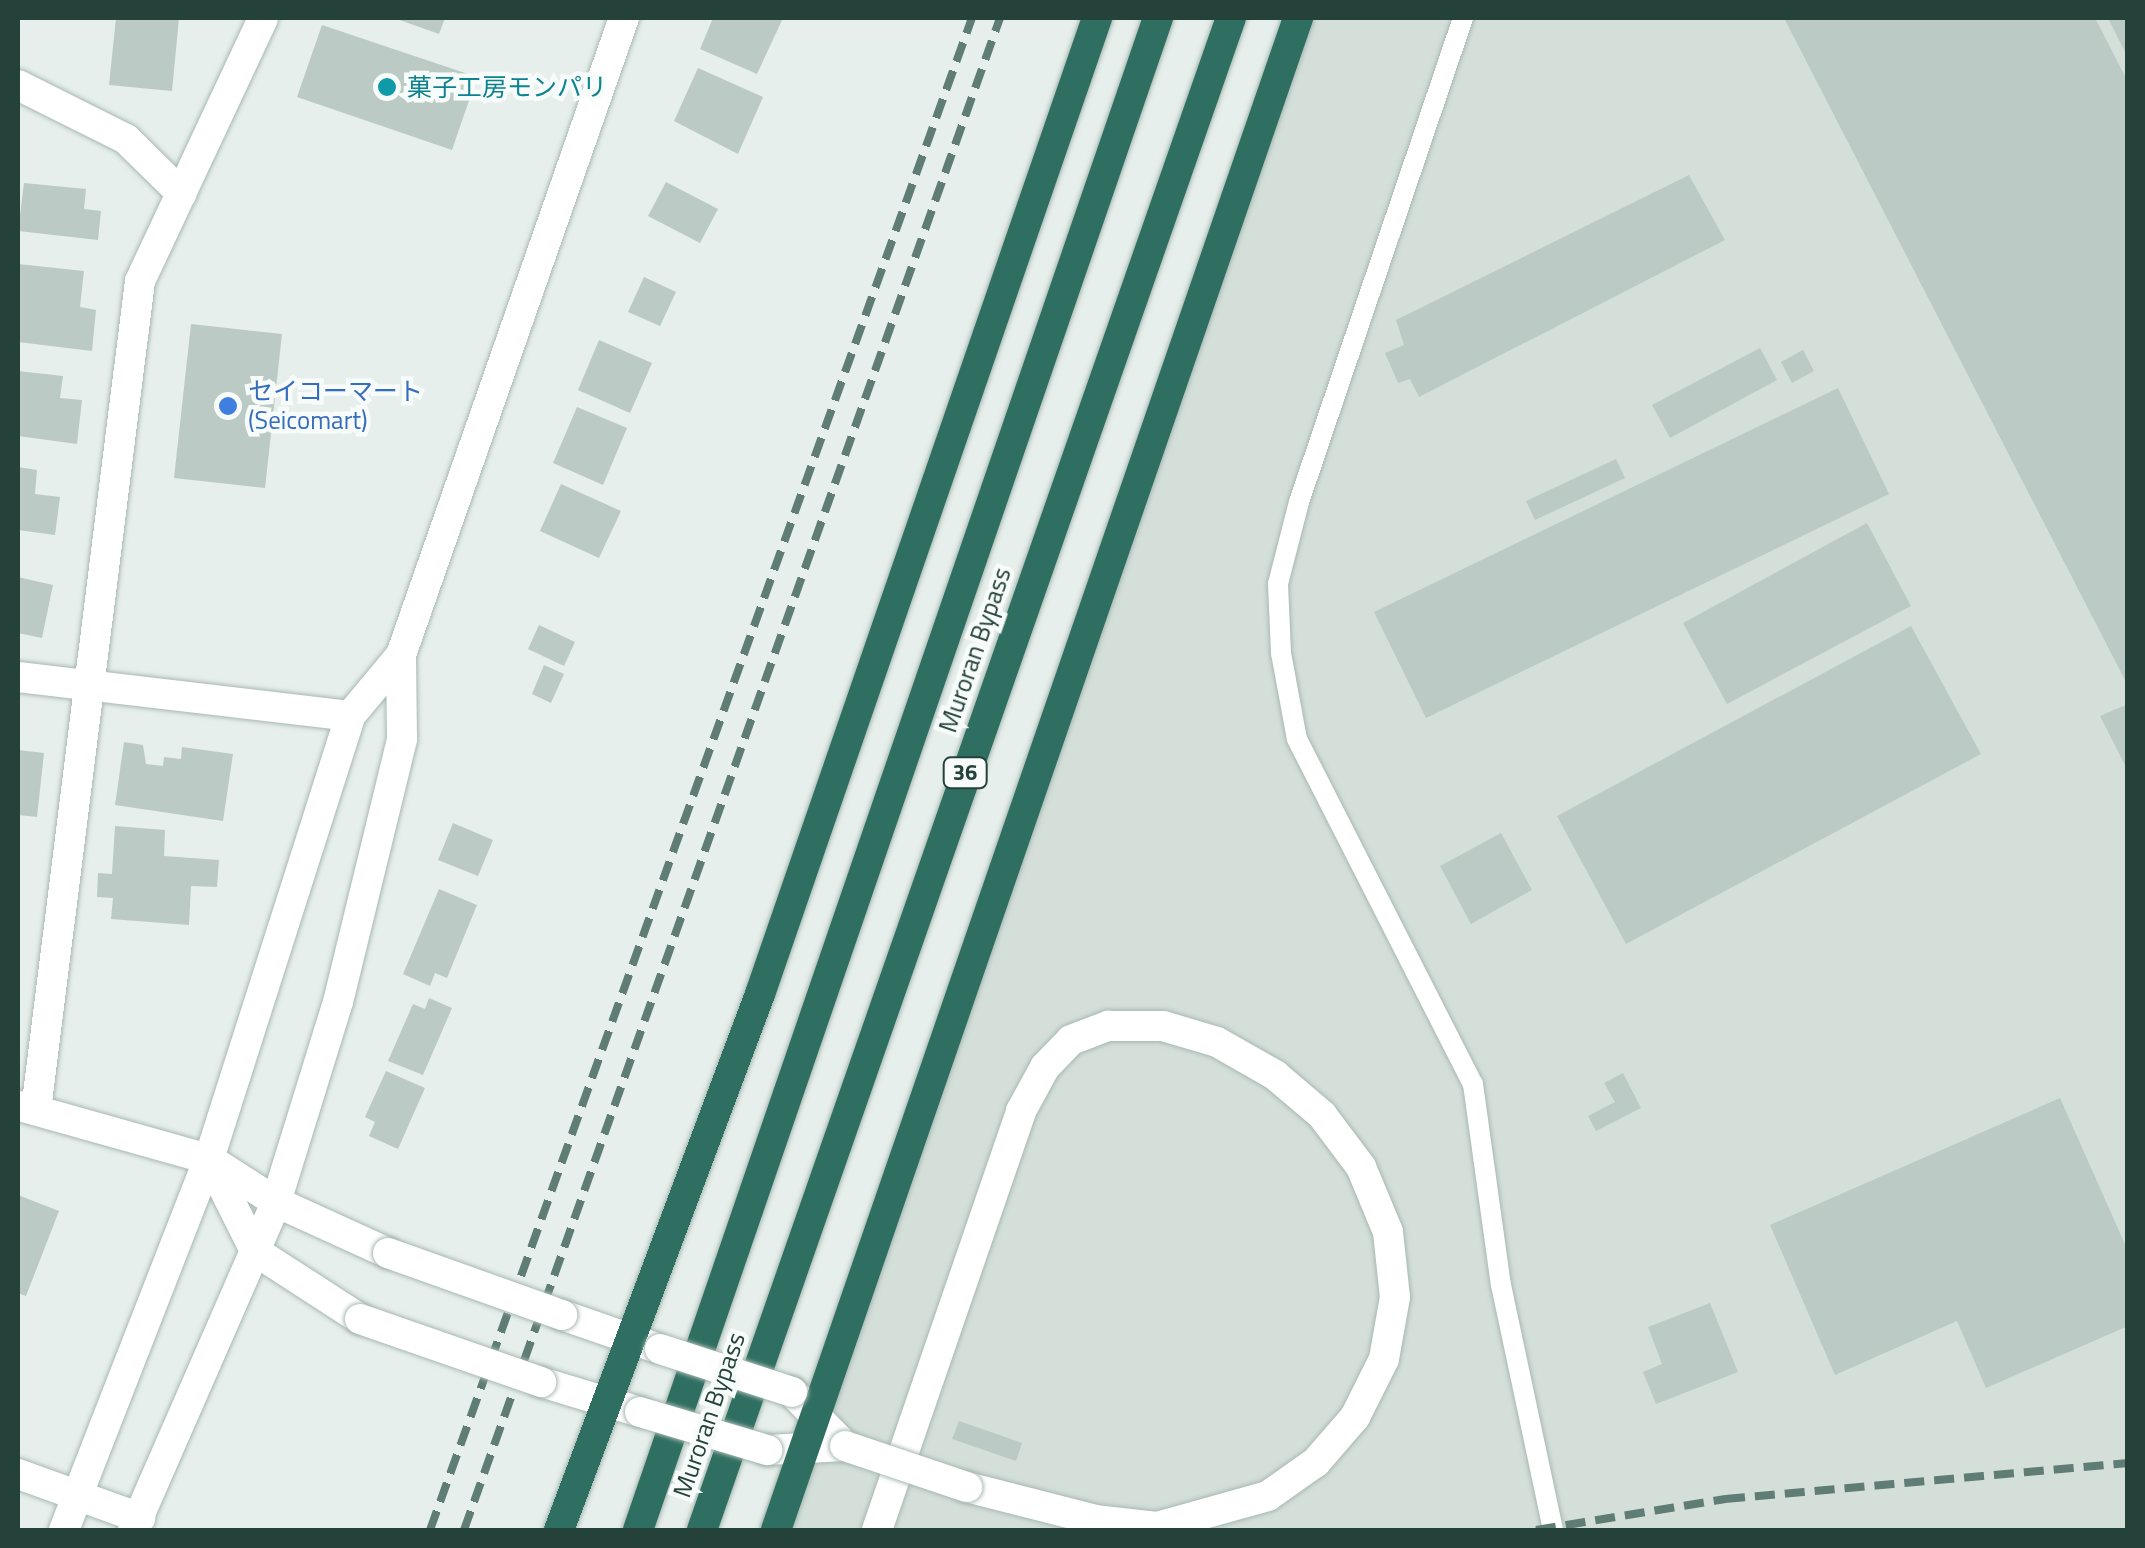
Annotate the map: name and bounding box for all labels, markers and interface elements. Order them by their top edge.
place label: 菓子工房モンパリ [407,72,607,102]
marker: 菓子工房モンパリ [376,76,398,98]
place label: セイコーマート (Seicomart) [248,377,423,436]
marker: セイコーマート (Seicomart) [217,395,239,417]
street label: Muroran Bypass [933,564,1017,736]
road number: 36 [942,756,988,790]
street label: Muroran Bypass [667,1329,751,1501]

